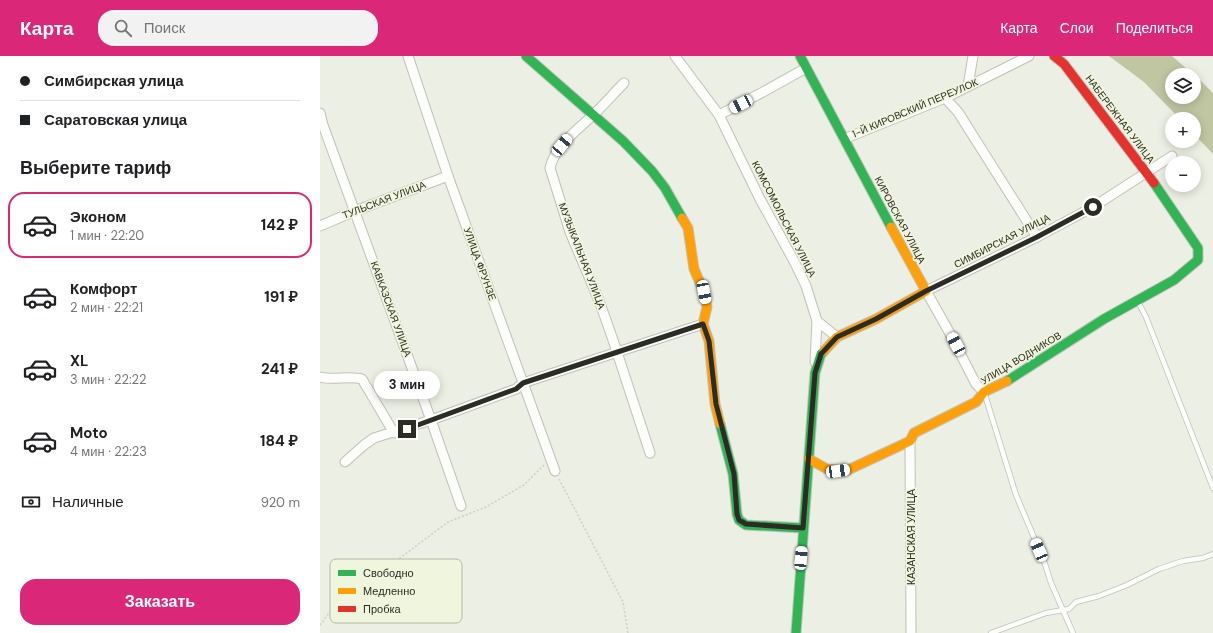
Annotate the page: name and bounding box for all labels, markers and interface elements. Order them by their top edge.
search box [98,10,378,46]
text: Карта [20,16,74,41]
icon: search [112,17,134,39]
text: Поиск [144,18,185,38]
text: Карта [1000,19,1038,37]
text: Слои [1060,19,1094,37]
text: Поделиться [1116,19,1193,37]
map controls [1165,68,1201,192]
button: layers [1165,68,1201,104]
text: Симбирская улица [44,71,184,91]
street label: НАБЕРЕЖНАЯ УЛИЦА [1083,72,1158,166]
street label: 1-Й КИРОВСКИЙ ПЕРЕУЛОК [850,75,980,140]
car [728,93,754,115]
text: Саратовская улица [44,110,187,130]
button: + [1165,112,1201,148]
car [550,132,574,158]
text: Выберите тариф [20,156,171,180]
button: − [1165,156,1201,192]
street label: КОМСОМОЛЬСКАЯ УЛИЦА [749,159,819,280]
street label: КИРОВСКАЯ УЛИЦА [871,174,929,266]
street label: ТУЛЬСКАЯ УЛИЦА [340,178,428,222]
route start [1084,198,1102,216]
street label: МУЗЫКАЛЬНАЯ УЛИЦА [556,201,608,311]
icon: car [22,207,58,243]
text: Эконом [70,207,126,227]
street label: СИМБИРСКАЯ УЛИЦА [952,211,1053,271]
text: 142 ₽ [261,215,298,235]
street label: УЛИЦА ФРУНЗЕ [461,226,499,303]
text: 1 мин · 22:20 [70,227,144,244]
street label: КАВКАЗСКАЯ УЛИЦА [368,259,414,359]
icon: car [22,279,58,315]
text: Комфорт [70,279,137,299]
car [696,279,712,305]
text: 191 ₽ [264,287,298,307]
text: 2 мин · 22:21 [70,299,143,316]
street label: УЛИЦА ВОДНИКОВ [978,329,1064,387]
car [945,331,967,357]
icon: car [22,351,58,387]
text: XL [70,351,88,371]
text: 241 ₽ [261,359,298,379]
text: 3 мин · 22:22 [70,371,147,388]
callout: 3 мин [374,371,440,399]
text: 3 мин [389,376,425,393]
route end [398,420,416,438]
icon: car [22,423,58,459]
text: Moto [70,423,108,443]
text: 184 ₽ [260,431,298,451]
text: 4 мин · 22:23 [70,443,147,460]
car [825,463,851,479]
street label: КАЗАНСКАЯ УЛИЦА [905,489,918,585]
icon: cash [20,491,42,513]
text: Наличные [52,492,124,512]
text: 920 m [261,494,300,511]
car [1029,537,1049,563]
car [794,546,808,570]
legend [330,559,462,623]
text: Свободно [363,566,414,580]
button: Заказать [20,579,300,625]
text: Медленно [363,584,415,598]
text: Пробка [363,602,401,616]

